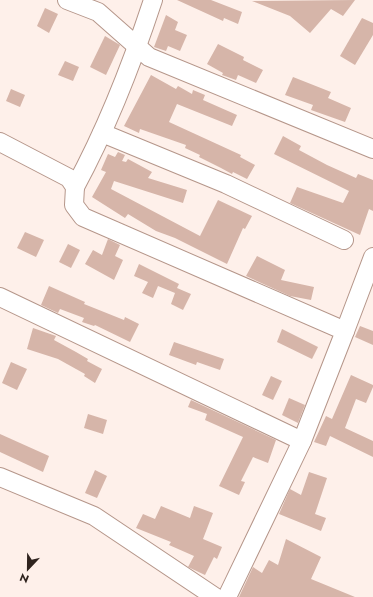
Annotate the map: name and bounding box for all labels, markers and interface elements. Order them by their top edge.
north arrow [8,549,48,589]
text: N [17,569,31,587]

